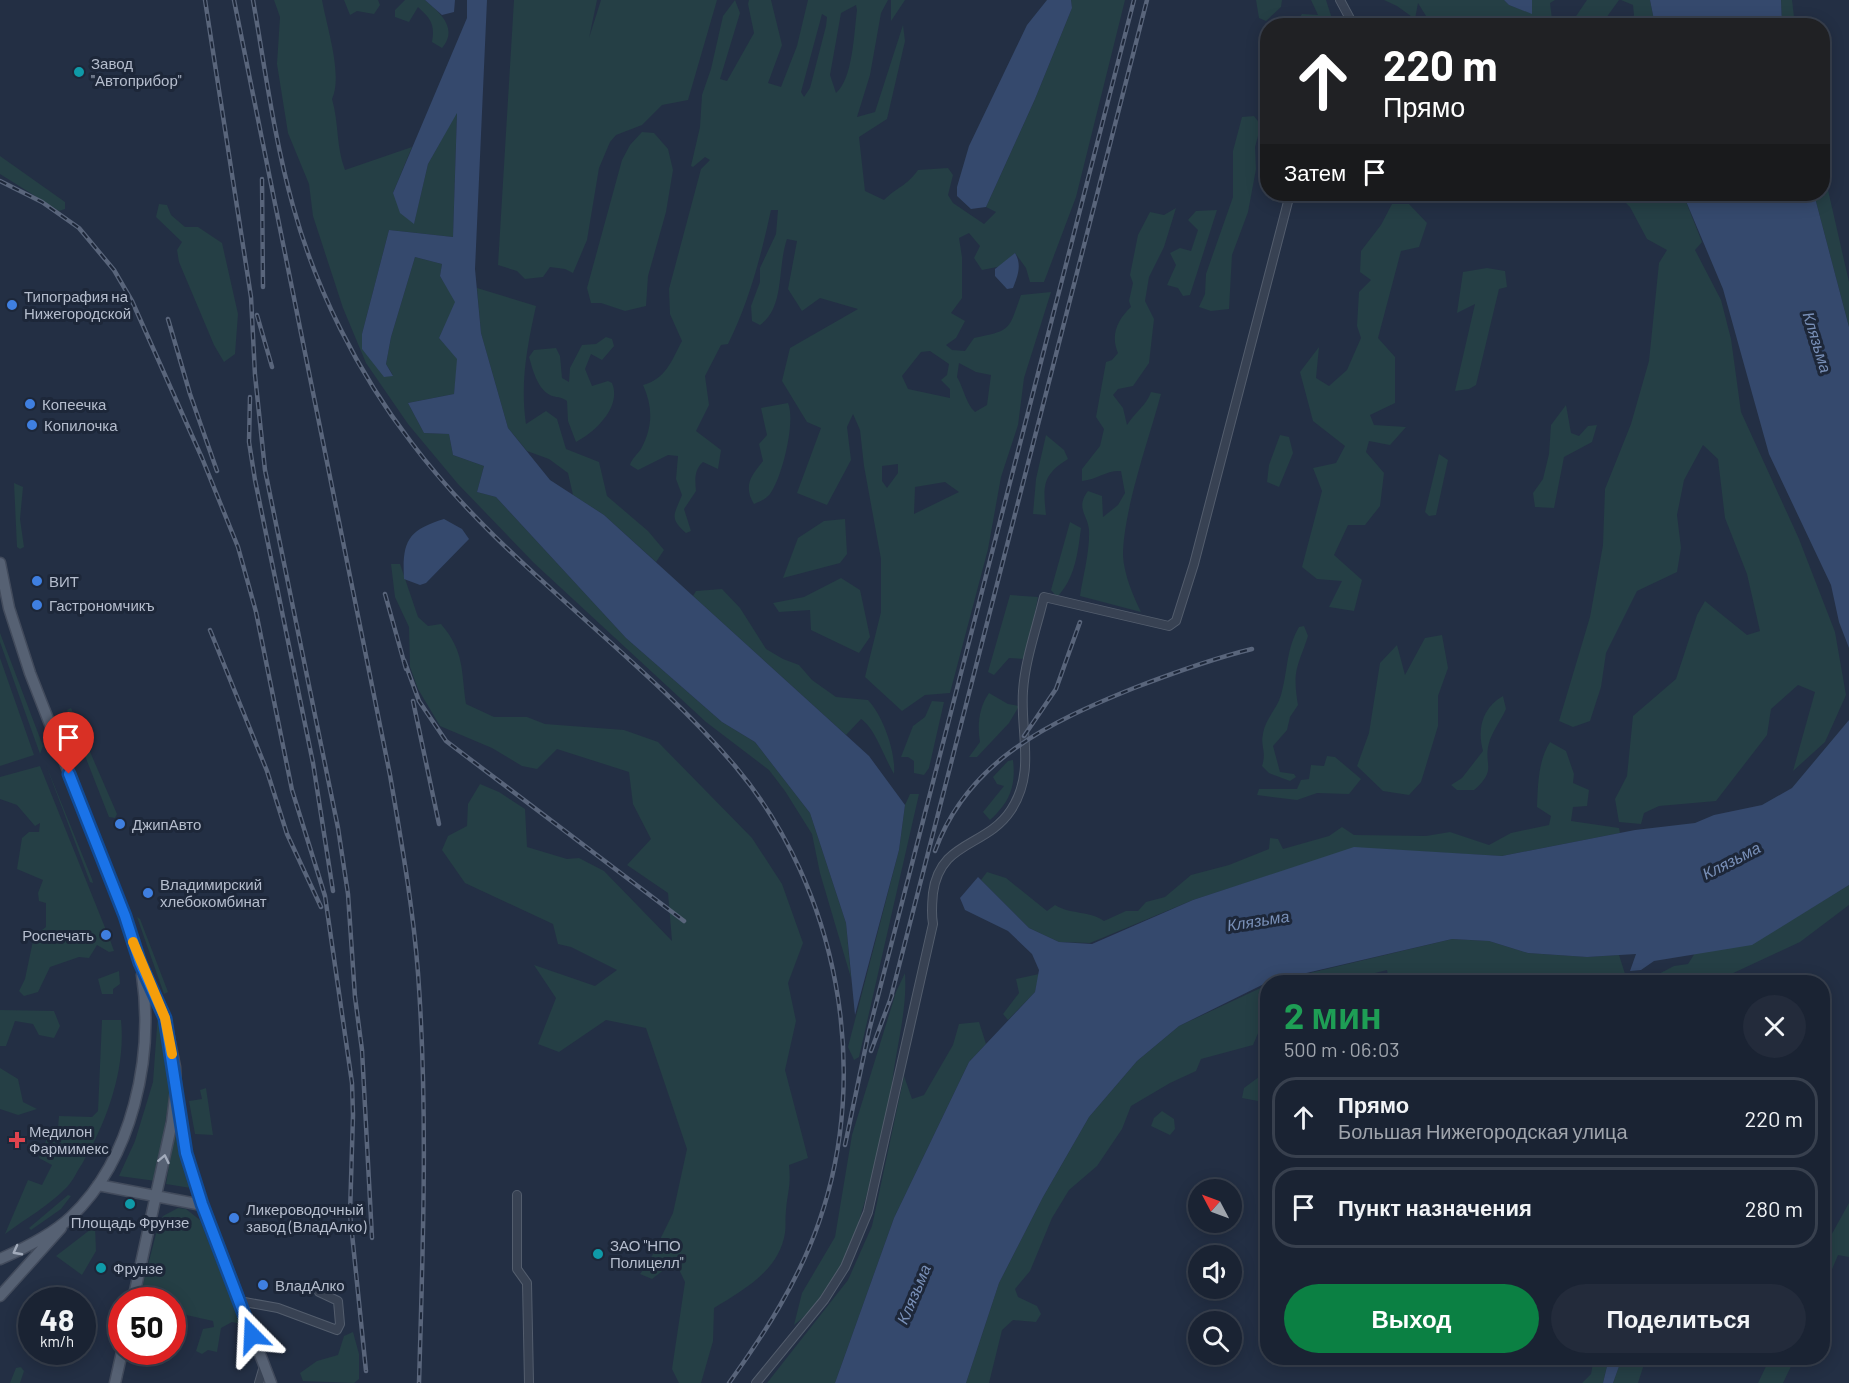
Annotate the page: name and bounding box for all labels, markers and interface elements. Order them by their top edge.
text: 220 m [1383,39,1497,89]
icon: ahead [1284,42,1362,120]
place label: Завод "Автоприбор" [91,54,182,89]
marker: Завод "Автоприбор" [72,65,86,79]
text: Прямо [1383,90,1465,122]
icon: arrive [1358,156,1391,189]
text: Затем [1284,159,1346,185]
place label: Типография на Нижегородской [24,287,131,322]
marker: Типография на Нижегородской [5,298,19,312]
water label: Клязьма [1800,309,1836,375]
place label: Копеечка [42,395,107,413]
marker: Копеечка [23,397,37,411]
place label: Копилочка [44,416,118,434]
marker: Копилочка [25,418,39,432]
place label: ВИТ [49,572,79,590]
marker: ВИТ [30,574,44,588]
place label: Гастрономчикъ [49,596,155,614]
marker: Гастрономчикъ [30,598,44,612]
pin [43,712,94,774]
icon: arrive [52,721,85,754]
place label: ДжипАвто [132,815,201,833]
marker: ДжипАвто [113,817,127,831]
water label: Клязьма [1699,837,1763,883]
place label: Владимирский хлебокомбинат [160,875,267,910]
marker: Владимирский хлебокомбинат [141,886,155,900]
water label: Клязьма [1226,906,1291,934]
place label: Роспечать [22,926,94,944]
marker: Роспечать [99,928,113,942]
text: 2 мин [1284,993,1382,1036]
button: close [1743,995,1806,1058]
text: 500 m · 06:03 [1284,1037,1400,1061]
text: Прямо [1338,1091,1409,1117]
icon: ahead [1287,1101,1320,1134]
text: 220 m [1744,1105,1803,1131]
text: Большая Нижегородская улица [1338,1119,1628,1143]
place label: Медилон Фармимекс [29,1122,109,1157]
marker: Медилон Фармимекс [10,1133,24,1147]
one-way arrow [157,1154,170,1164]
north arrow [1188,1179,1242,1233]
map controls [1188,1179,1242,1365]
icon: arrive [1287,1191,1320,1224]
text: Пункт назначения [1338,1194,1532,1220]
text: 280 m [1745,1195,1803,1221]
marker: Площадь Фрунзе [123,1197,137,1211]
place label: Ликероводочный завод (ВладАлко) [246,1200,366,1235]
marker: Ликероводочный завод (ВладАлко) [227,1211,241,1225]
place label: Площадь Фрунзе [71,1213,189,1231]
place label: ЗАО "НПО Полицелл" [610,1236,684,1271]
one-way arrow [13,1244,23,1255]
button: sound [1188,1245,1242,1299]
marker: ЗАО "НПО Полицелл" [591,1247,605,1261]
place label: Фрунзе [113,1259,163,1277]
marker: Фрунзе [94,1261,108,1275]
water label: Клязьма [892,1261,934,1327]
place label: ВладАлко [275,1276,345,1294]
marker: ВладАлко [256,1278,270,1292]
button: Выход [1284,1284,1539,1353]
button: Поделиться [1551,1284,1806,1353]
speed limit sign: 50 [108,1287,186,1365]
text: 48 [40,1301,74,1337]
position arrow [220,1303,284,1367]
button: search [1188,1311,1242,1365]
text: km/h [40,1332,74,1350]

